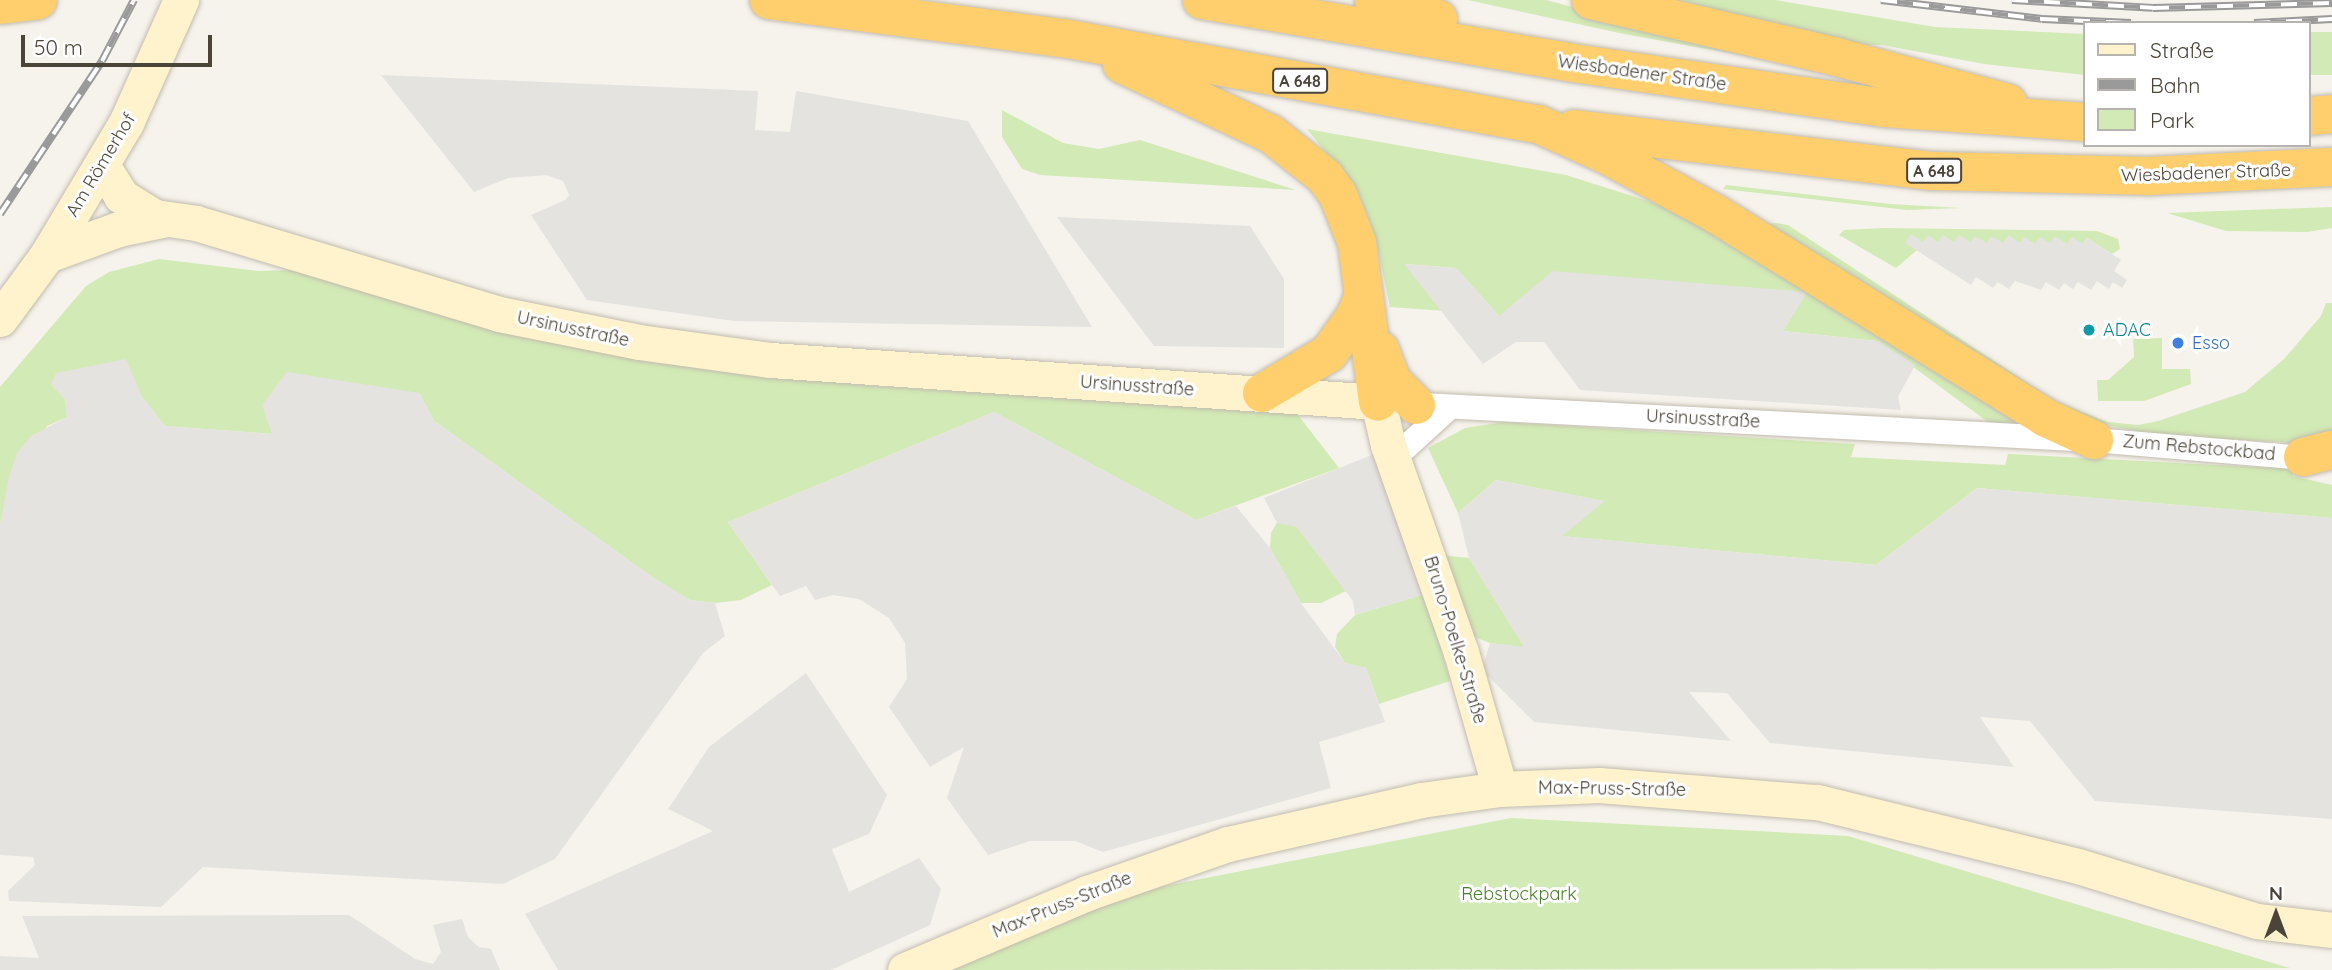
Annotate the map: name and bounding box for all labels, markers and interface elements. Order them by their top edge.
scale bar [24,21,215,65]
legend [2084,21,2311,147]
text: 50 m [34,34,83,60]
text: Straße [2150,37,2214,63]
street label: Wiesbadener Straße [1556,50,1728,96]
road number: A 648 [1272,68,1328,94]
text: Bahn [2150,72,2200,98]
text: Park [2150,107,2194,133]
street label: Am Römerhof [62,109,140,221]
road number: A 648 [1906,158,1962,183]
street label: Wiesbadener Straße [2121,159,2291,187]
street label: Ursinusstraße [515,307,631,351]
place label: ADAC [2103,319,2151,341]
marker: ADAC [2081,322,2097,338]
place label: Esso [2192,332,2230,354]
marker: Esso [2170,335,2186,351]
street label: Ursinusstraße [1079,371,1195,401]
street label: Ursinusstraße [1645,405,1761,433]
street label: Zum Rebstockbad [2122,431,2276,465]
street label: Bruno-Poelke-Straße [1419,554,1491,726]
street label: Max-Pruss-Straße [1538,777,1686,801]
street label: Max-Pruss-Straße [989,867,1135,943]
north arrow [2241,879,2311,949]
text: N [2269,881,2283,905]
park label: Rebstockpark [1461,883,1577,905]

